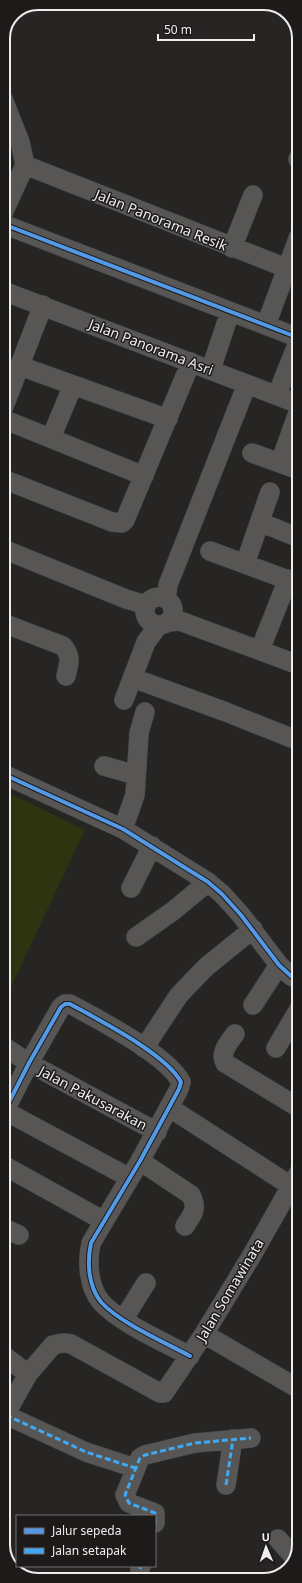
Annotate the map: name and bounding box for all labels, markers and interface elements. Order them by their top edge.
scale bar [158,16,254,42]
text: 50 m [164,21,192,38]
street label: Jalan Panorama Resik [90,184,231,255]
street label: Jalan Panorama Asri [84,313,216,379]
street label: Jalan Pakusarakan [34,1060,151,1134]
street label: Jalan Somawinata [190,1235,268,1346]
legend [16,1515,156,1567]
text: Jalur sepeda [51,1522,121,1539]
north arrow [246,1527,286,1567]
text: U [261,1529,270,1544]
text: Jalan setapak [51,1542,127,1559]

